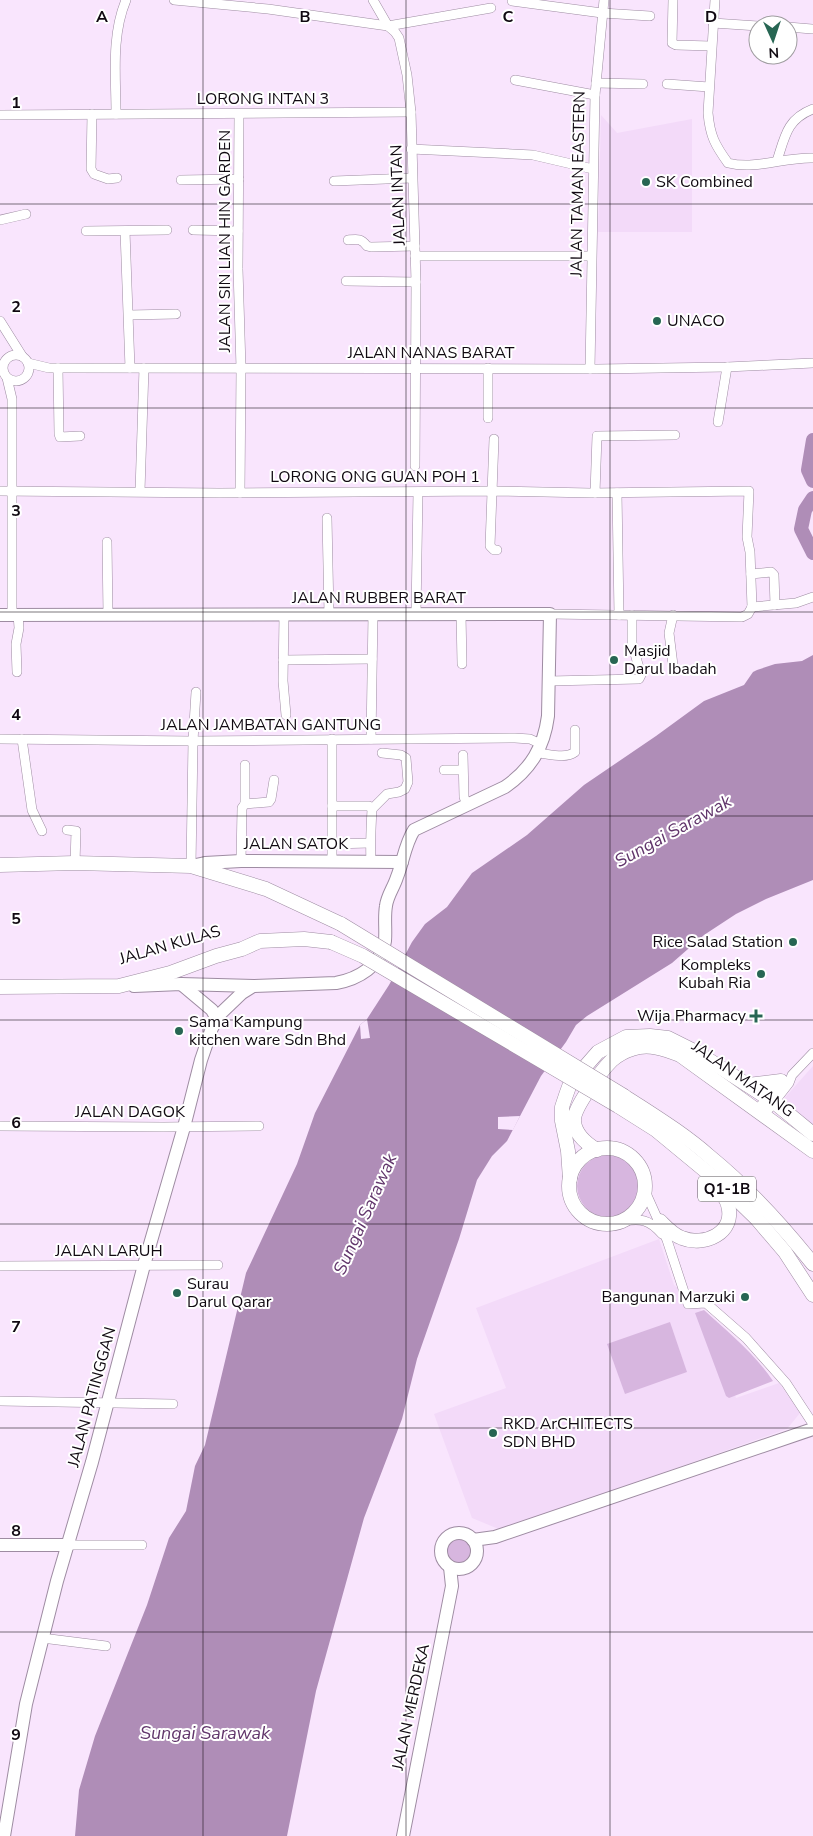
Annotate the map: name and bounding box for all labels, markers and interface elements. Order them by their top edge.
text: A [96,6,108,28]
text: B [299,6,311,28]
text: C [503,6,514,28]
text: D [705,6,717,28]
north arrow [748,15,798,65]
text: N [768,43,779,62]
street label: LORONG INTAN 3 [197,88,329,110]
street label: JALAN TAMAN EASTERN [565,91,591,278]
text: 1 [11,92,21,114]
street label: JALAN SIN LIAN HIN GARDEN [214,130,236,353]
street label: JALAN INTAN [385,144,411,247]
place label: SK Combined [656,171,753,193]
marker: SK Combined [640,176,652,188]
text: 2 [11,296,21,318]
place label: UNACO [667,310,725,332]
marker: UNACO [651,315,663,327]
street label: JALAN NANAS BARAT [347,342,515,364]
street label: LORONG ONG GUAN POH 1 [270,466,480,488]
text: 3 [11,500,21,522]
street label: JALAN RUBBER BARAT [291,587,466,609]
place label: Masjid Darul Ibadah [624,640,717,680]
marker: Masjid Darul Ibadah [608,654,620,666]
text: 4 [11,704,21,726]
street label: JALAN JAMBATAN GANTUNG [160,714,381,736]
water label: Sungai Sarawak [610,788,737,873]
street label: JALAN SATOK [243,833,349,855]
text: 5 [11,908,21,930]
street label: JALAN KULAS [116,920,223,970]
place label: Rice Salad Station [653,931,783,953]
marker: Rice Salad Station [787,936,799,948]
place label: Kompleks Kubah Ria [678,954,751,994]
marker: Kompleks Kubah Ria [755,968,767,980]
place label: Wija Pharmacy [637,1005,747,1027]
marker: Wija Pharmacy [750,1010,762,1022]
place label: Sama Kampung kitchen ware Sdn Bhd [189,1011,346,1051]
marker: Sama Kampung kitchen ware Sdn Bhd [173,1025,185,1037]
street label: JALAN MATANG [687,1035,799,1123]
street label: JALAN DAGOK [74,1101,186,1123]
text: 6 [11,1112,21,1134]
water label: Sungai Sarawak [328,1149,403,1278]
road number: Q1-1B [698,1176,756,1202]
street label: JALAN LARUH [54,1240,163,1262]
place label: Surau Darul Qarar [187,1273,272,1313]
place label: Bangunan Marzuki [601,1286,735,1308]
marker: Surau Darul Qarar [171,1287,183,1299]
marker: Bangunan Marzuki [739,1291,751,1303]
text: 7 [11,1316,21,1338]
street label: JALAN PATINGGAN [62,1324,121,1471]
place label: RKD ArCHITECTS SDN BHD [503,1413,633,1453]
marker: RKD ArCHITECTS SDN BHD [487,1427,499,1439]
text: 8 [11,1520,21,1542]
street label: JALAN MERDEKA [387,1641,435,1773]
water label: Sungai Sarawak [140,1721,271,1745]
text: 9 [11,1724,21,1746]

